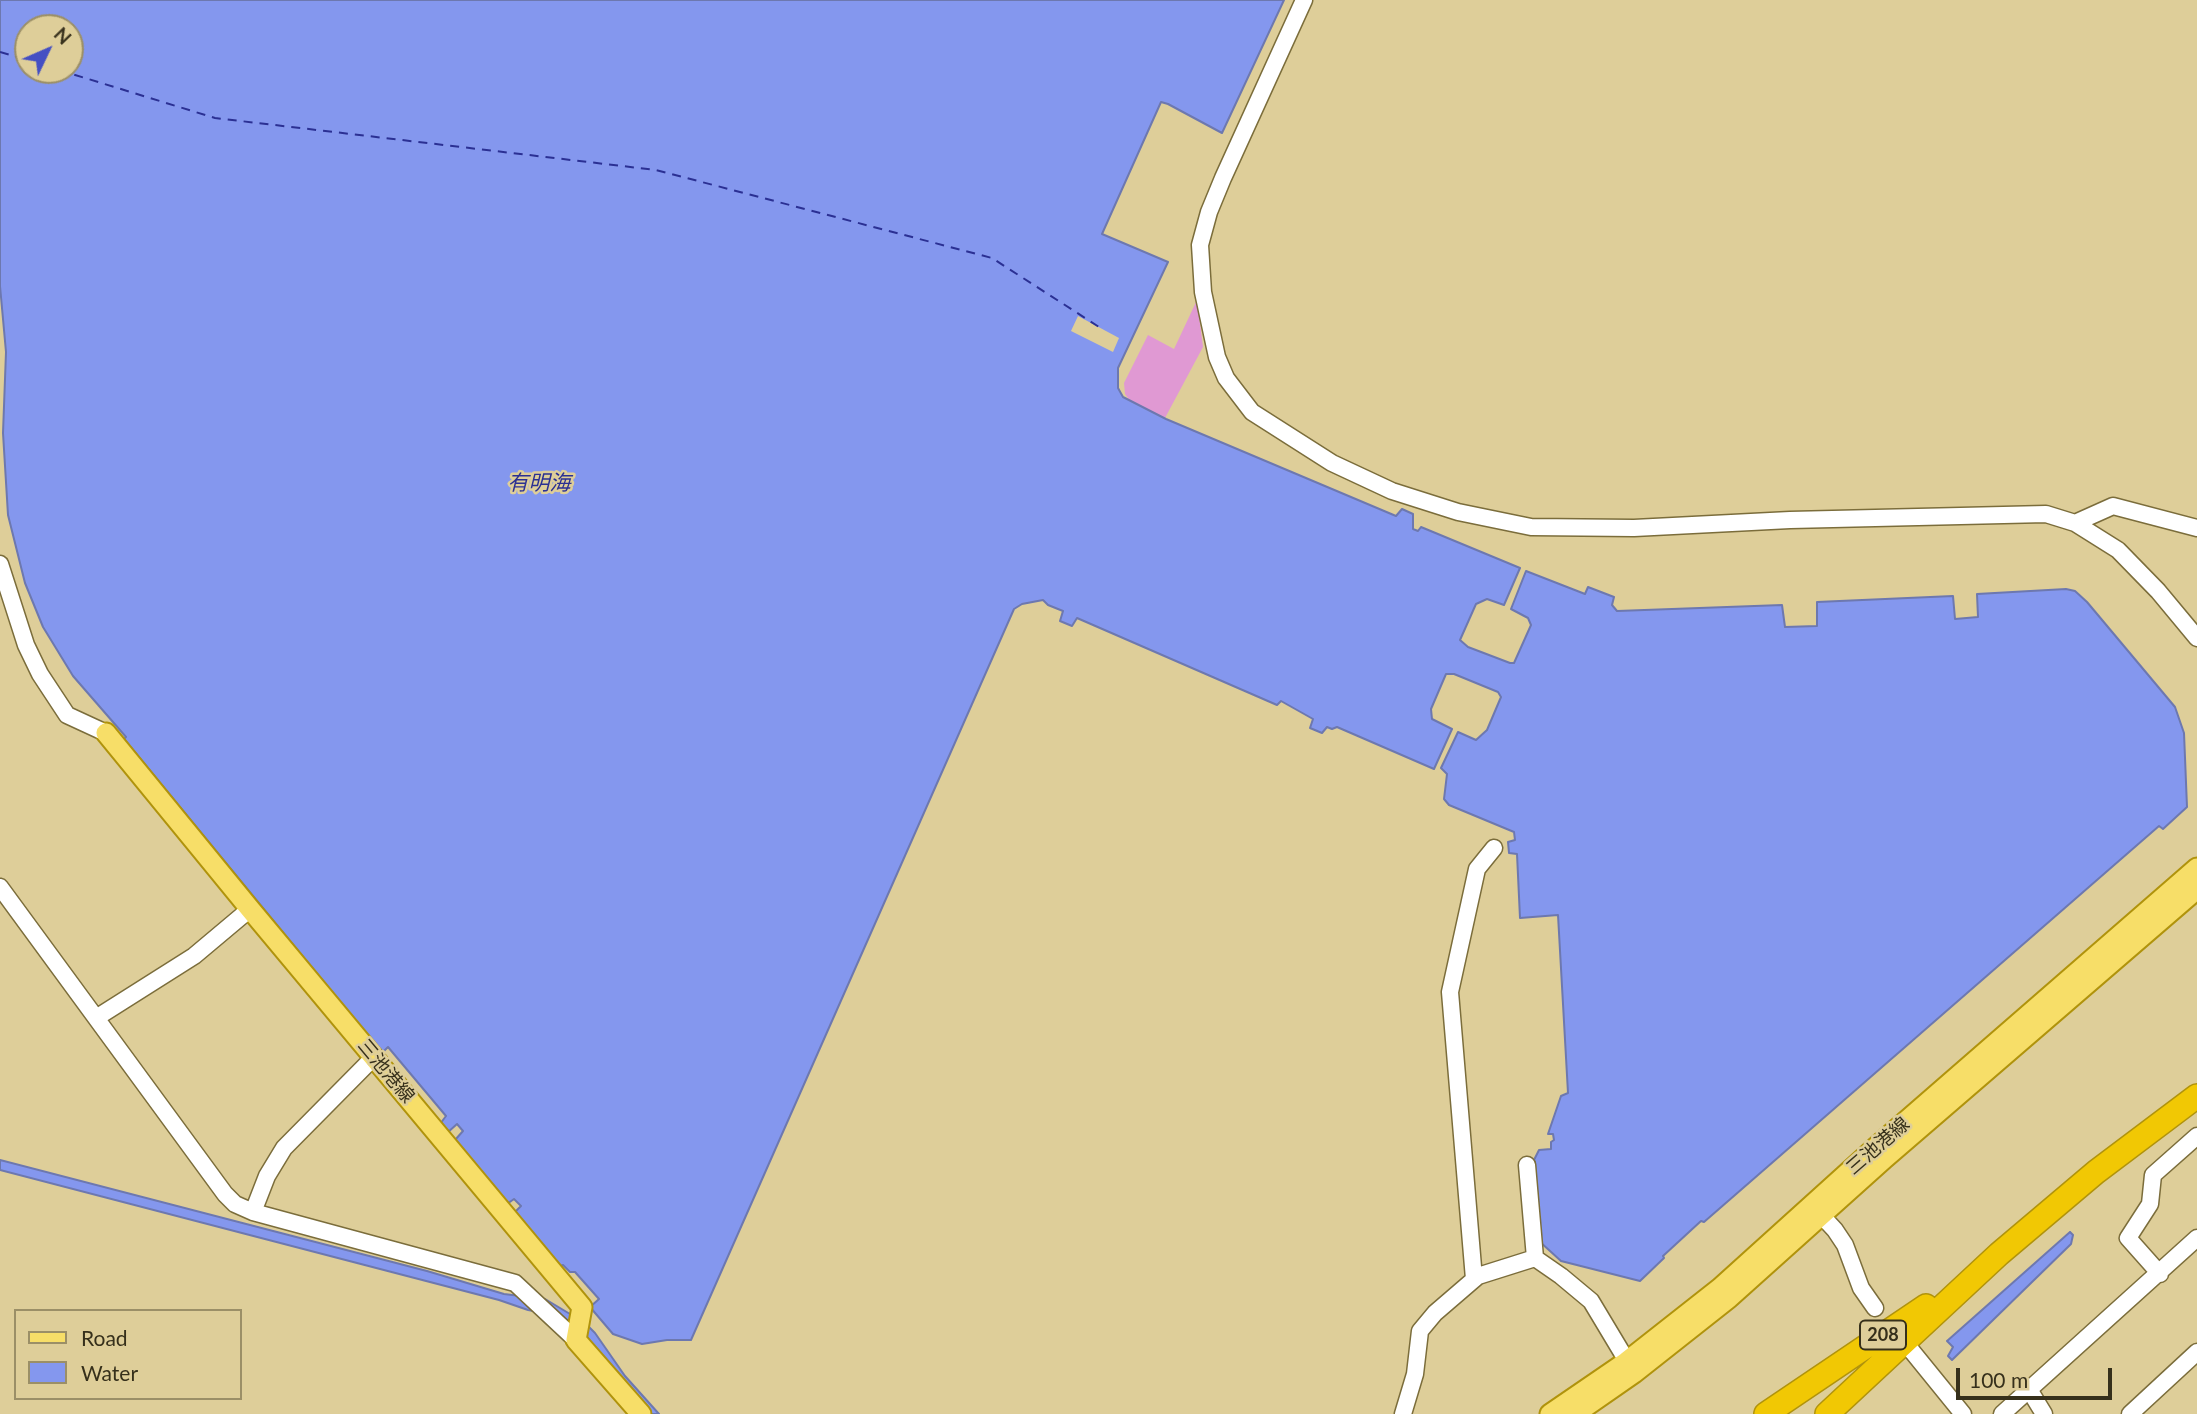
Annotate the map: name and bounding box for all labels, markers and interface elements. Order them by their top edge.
north arrow [14,14,84,84]
text: N [50,22,76,49]
water label: 有明海 [508,470,570,496]
street label: 三池港線 [353,1035,419,1107]
street label: 三池港線 [1842,1112,1914,1180]
legend [14,1309,242,1400]
road number: 208 [1860,1320,1906,1350]
text: Road [81,1325,128,1350]
scale bar [1959,1354,2115,1398]
text: Water [81,1360,138,1385]
text: 100 m [1969,1367,2028,1392]

